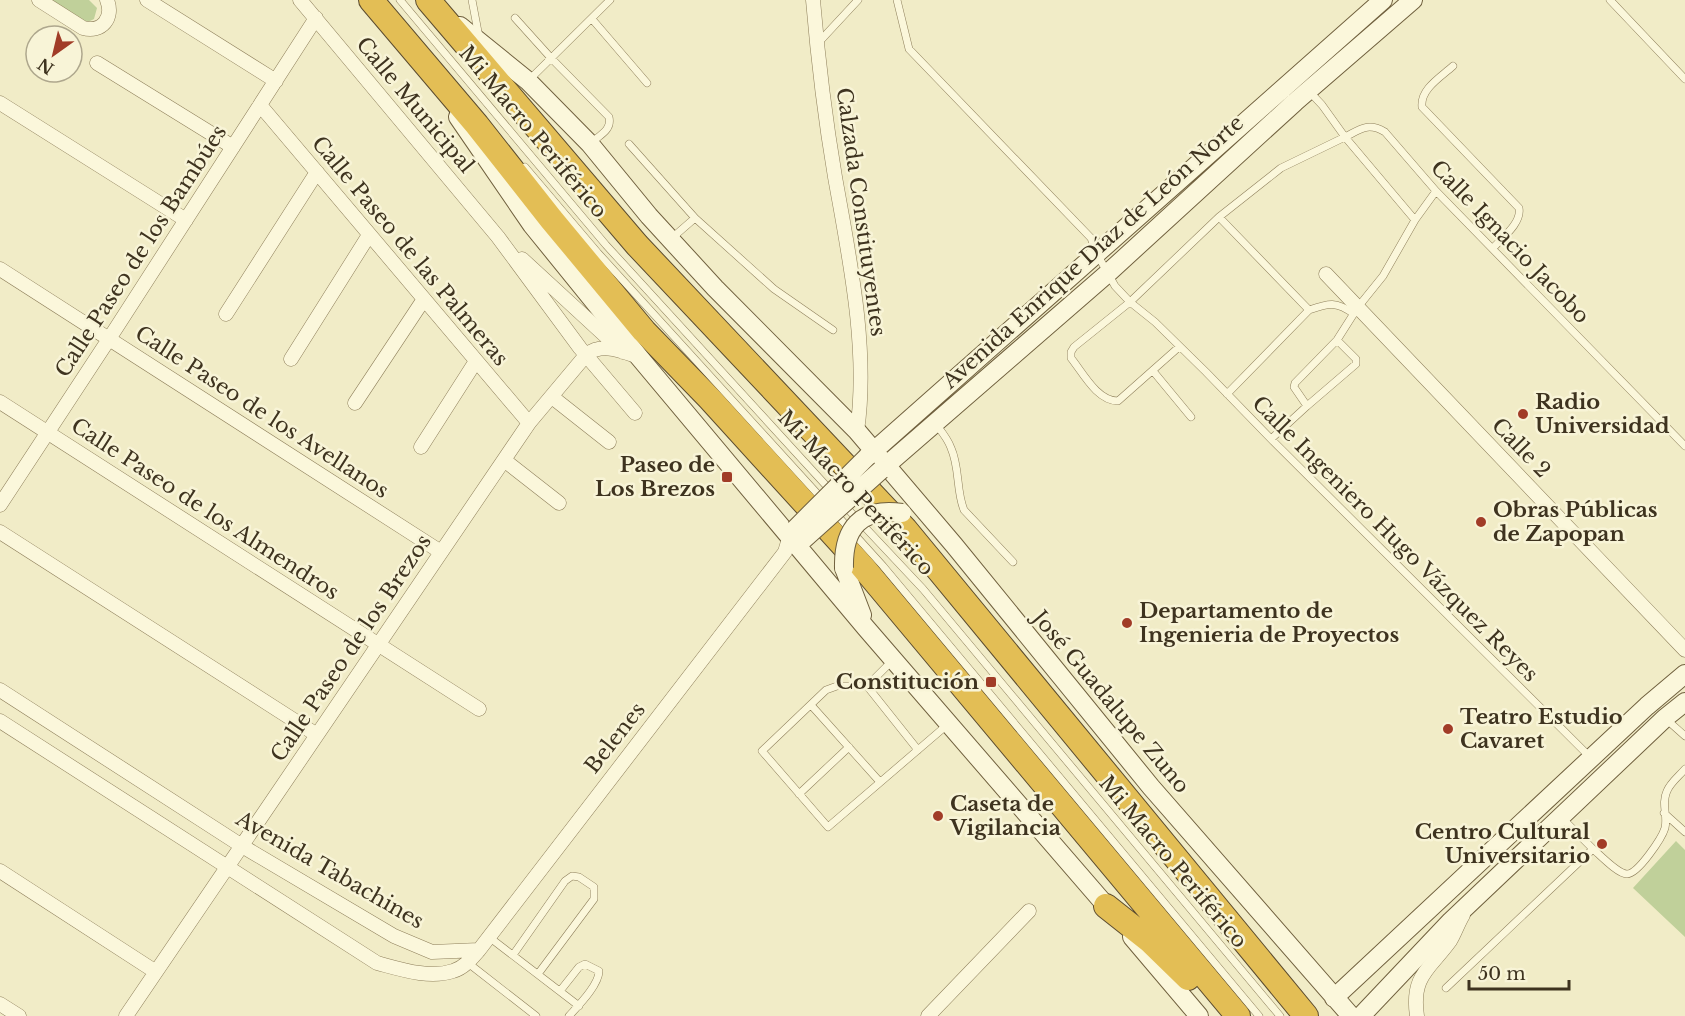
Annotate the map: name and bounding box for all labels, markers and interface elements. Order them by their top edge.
north arrow [24,24,84,84]
street label: Calle Municipal [351,32,480,178]
street label: Mi Macro Periférico [453,41,613,223]
text: N [34,54,57,79]
street label: Calzada Constituyentes [831,86,891,338]
street label: Avenida Enrique Díaz de León Norte [936,110,1249,395]
street label: Calle Paseo de los Bambúes [50,120,232,382]
street label: Calle Paseo de las Palmeras [306,131,514,371]
street label: Calle Ignacio Jacobo [1425,155,1595,329]
street label: Calle Paseo de los Avellanos [130,320,394,504]
place label: Radio Universidad [1535,389,1670,439]
street label: Calle Ingeniero Hugo Vázquez Reyes [1247,391,1543,687]
street label: Mi Macro Periférico [772,405,940,581]
marker: Radio Universidad [1516,407,1530,421]
street label: Calle Paseo de los Almendros [66,413,344,605]
street label: Calle 2 [1486,413,1556,483]
place label: Paseo de Los Brezos [595,452,715,502]
marker: Paseo de Los Brezos [720,470,734,484]
place label: Obras Públicas de Zapopan [1493,497,1658,547]
marker: Obras Públicas de Zapopan [1474,515,1488,529]
street label: Calle Paseo de los Brezos [265,529,437,767]
place label: Departamento de Ingenieria de Proyectos [1139,598,1399,648]
street label: José Guadalupe Zuno [1025,603,1195,799]
marker: Departamento de Ingenieria de Proyectos [1120,616,1134,630]
place label: Constitución [836,669,979,695]
marker: Constitución [984,675,998,689]
street label: Belenes [579,697,651,779]
place label: Teatro Estudio Cavaret [1460,704,1623,754]
marker: Teatro Estudio Cavaret [1441,722,1455,736]
street label: Mi Macro Periférico [1093,771,1253,953]
place label: Caseta de Vigilancia [949,791,1061,841]
street label: Avenida Tabachines [231,805,429,934]
marker: Caseta de Vigilancia [931,809,945,823]
place label: Centro Cultural Universitario [1415,819,1591,869]
marker: Centro Cultural Universitario [1595,837,1609,851]
scale bar [1469,953,1570,991]
text: 50 m [1478,963,1526,985]

